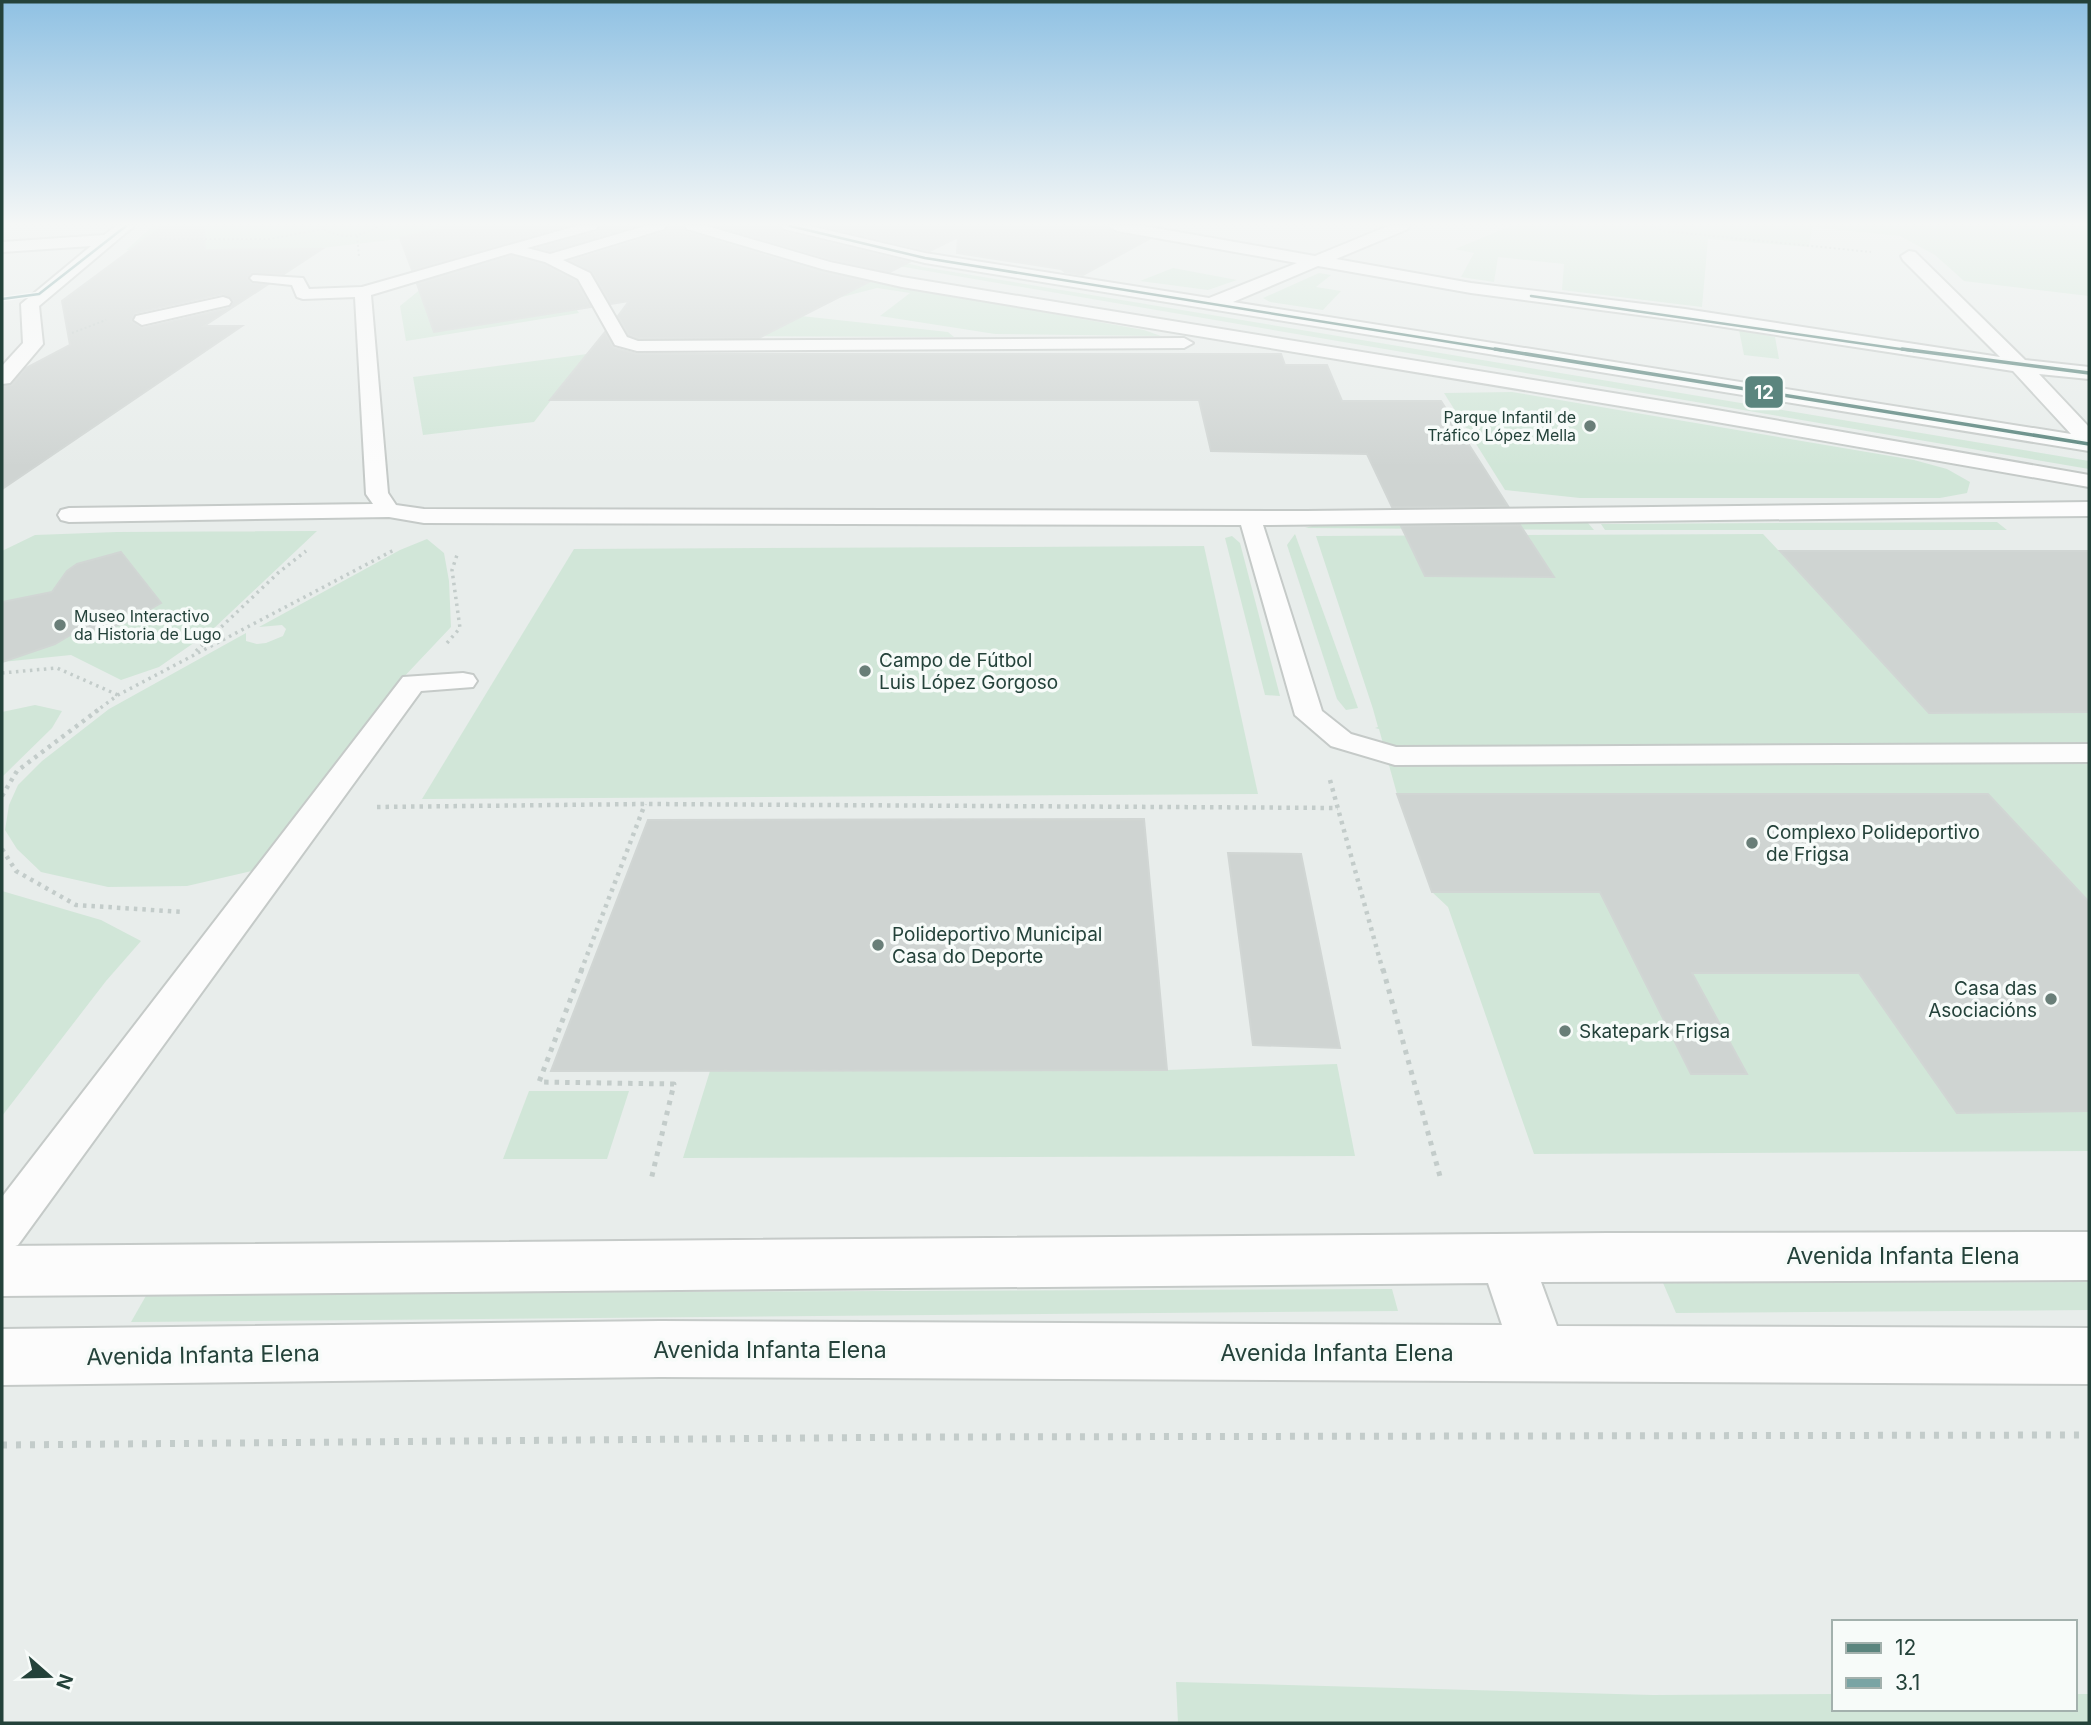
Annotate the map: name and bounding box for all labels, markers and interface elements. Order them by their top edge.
line badge: 12 [1744,375,1784,409]
text: 12 [1754,381,1774,404]
place label: Parque Infantil de Tráfico López Mella [1427,407,1576,445]
marker: Parque Infantil de Tráfico López Mella [1582,418,1598,434]
place label: Museo Interactivo da Historia de Lugo [74,606,221,644]
marker: Museo Interactivo da Historia de Lugo [52,617,68,633]
place label: Campo de Fútbol Luis López Gorgoso [879,649,1058,694]
marker: Campo de Fútbol Luis López Gorgoso [857,663,873,679]
place label: Complexo Polideportivo de Frigsa [1766,821,1980,866]
marker: Complexo Polideportivo de Frigsa [1744,835,1760,851]
place label: Polideportivo Municipal Casa do Deporte [892,923,1102,968]
marker: Polideportivo Municipal Casa do Deporte [870,937,886,953]
place label: Casa das Asociacións [1928,977,2037,1022]
marker: Casa das Asociacións [2043,991,2059,1007]
place label: Skatepark Frigsa [1579,1020,1730,1043]
marker: Skatepark Frigsa [1557,1023,1573,1039]
street label: Avenida Infanta Elena [1786,1242,2020,1270]
street label: Avenida Infanta Elena [653,1336,887,1364]
street label: Avenida Infanta Elena [86,1339,320,1371]
street label: Avenida Infanta Elena [1220,1339,1454,1367]
legend [1832,1620,2077,1711]
text: 12 [1895,1635,1916,1660]
north arrow [14,1641,84,1711]
text: 3.1 [1895,1670,1920,1695]
text: N [51,1671,78,1692]

